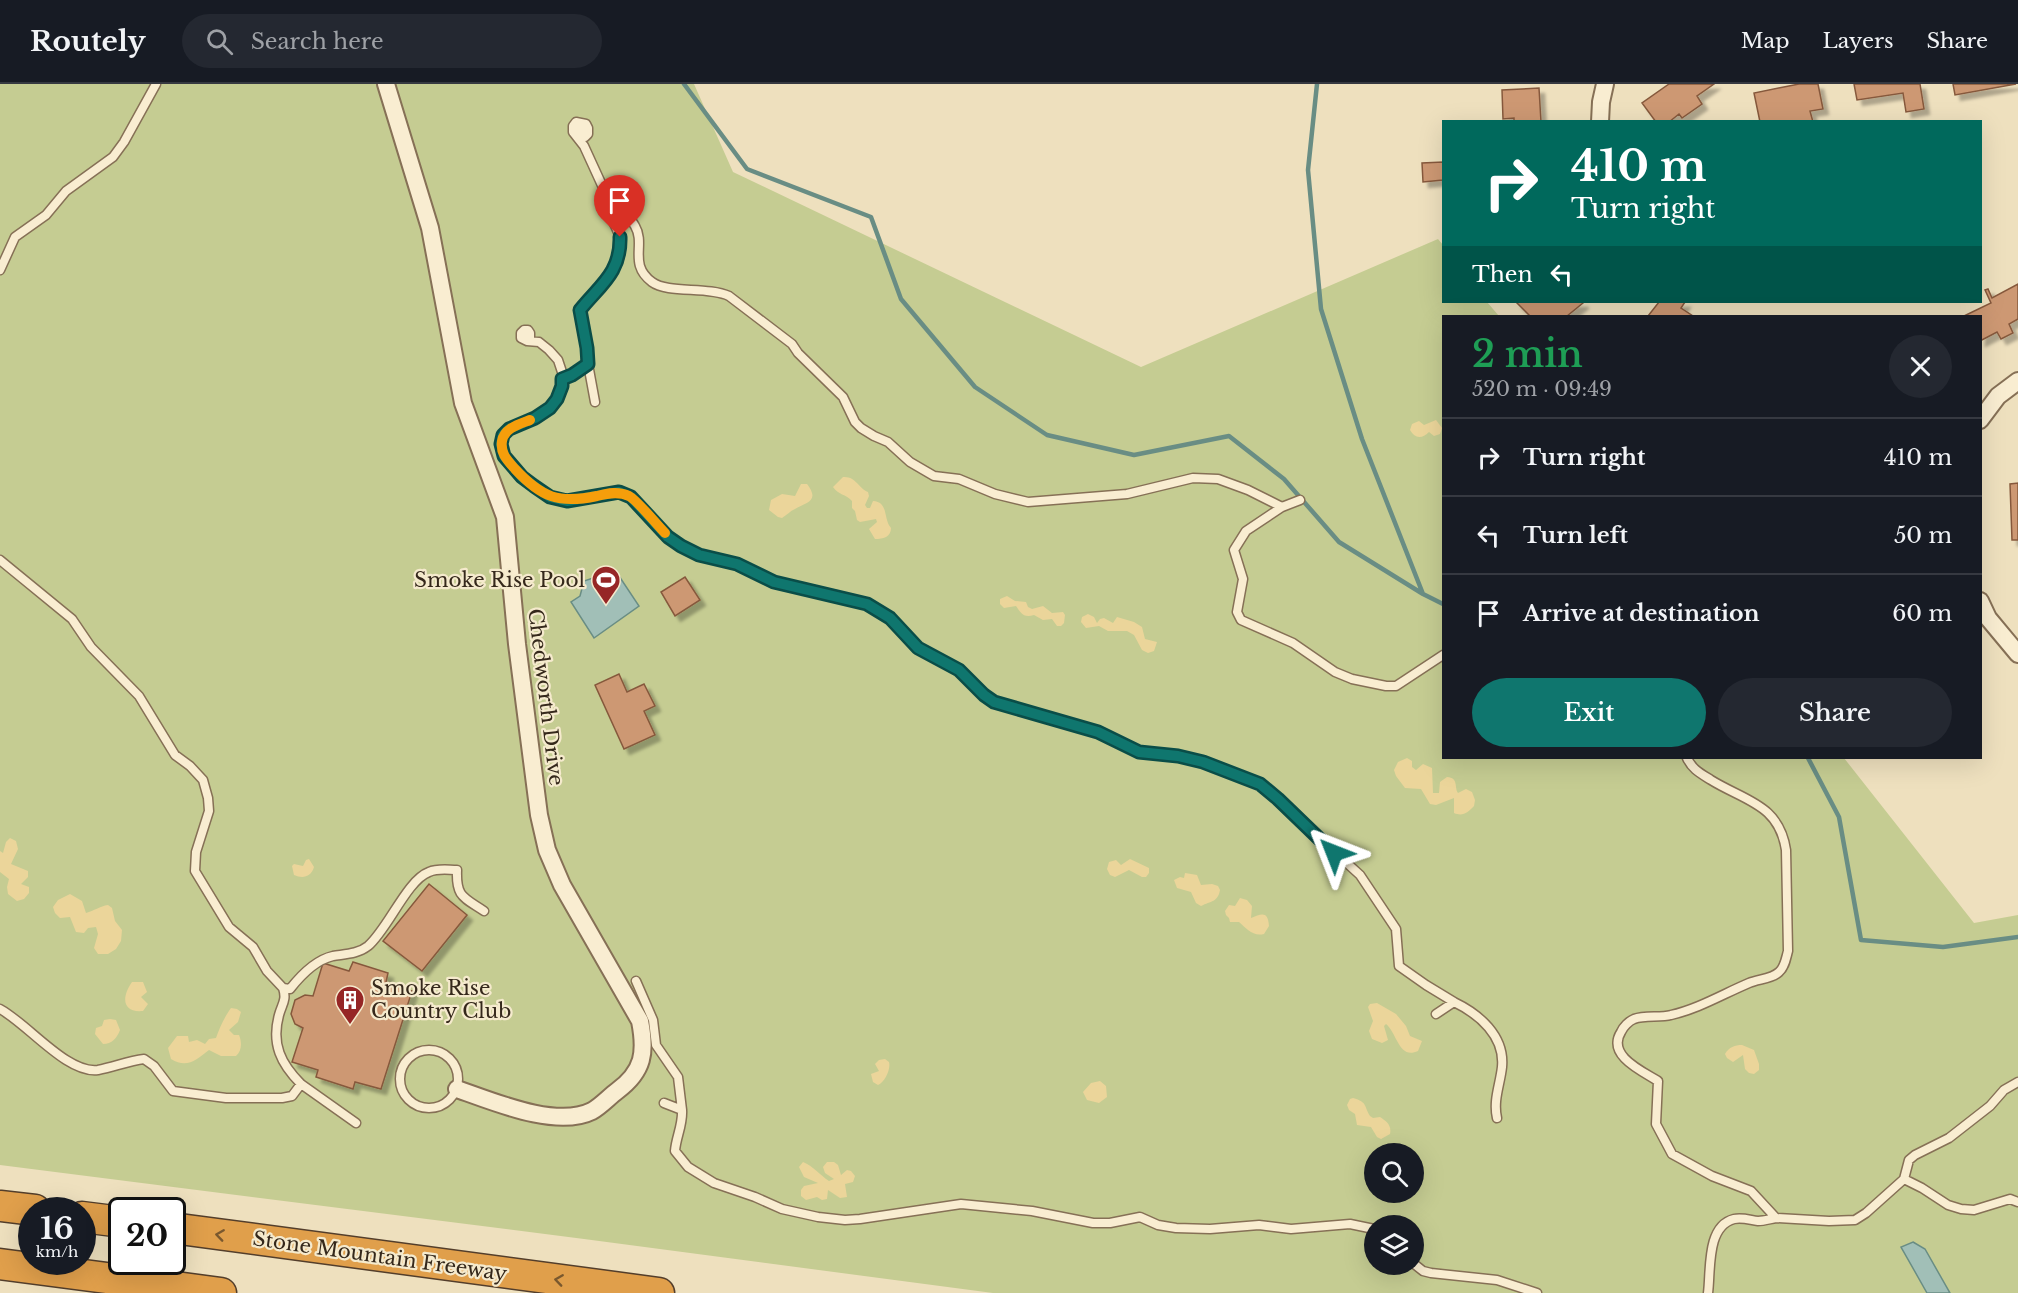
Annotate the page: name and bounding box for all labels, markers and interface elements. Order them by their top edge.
search box [182,14,602,68]
text: Routely [30,24,146,59]
icon: search [203,25,236,58]
text: Search here [251,28,384,55]
text: Map [1741,28,1790,54]
text: Layers [1823,28,1894,54]
text: Share [1927,28,1988,54]
text: 410 m [1571,140,1707,192]
icon: right [1472,144,1550,222]
pin [594,175,645,237]
icon: arrive [603,184,636,217]
text: Turn right [1571,192,1715,225]
icon: left [1545,258,1578,291]
text: Then [1472,261,1533,288]
text: 2 min [1472,332,1583,377]
button: close [1889,335,1952,398]
text: 520 m · 09:49 [1472,377,1612,401]
icon: right [1472,441,1505,474]
text: Turn right [1523,444,1645,471]
text: 410 m [1884,444,1952,471]
icon: left [1472,519,1505,552]
text: Turn left [1523,522,1628,549]
text: 50 m [1894,522,1952,549]
sports icon: Smoke Rise Pool [590,564,622,606]
place label: Smoke Rise Pool [414,568,585,592]
icon: arrive [1472,597,1505,630]
text: Arrive at destination [1523,600,1760,627]
text: 60 m [1892,600,1952,627]
street label: Chedworth Drive [523,607,569,787]
button: Exit [1472,678,1706,747]
button: Share [1718,678,1952,747]
position arrow [1302,821,1366,885]
place label: Smoke Rise Country Club [371,976,511,1023]
building icon: Smoke Rise Country Club [334,984,366,1026]
map controls [1364,1143,1424,1275]
button: search [1364,1143,1424,1203]
speed limit sign: 20 [108,1197,186,1275]
text: 16 [40,1210,74,1247]
button: layers [1364,1215,1424,1275]
street label: Stone Mountain Freeway [251,1226,509,1286]
one-way arrow [215,1229,224,1241]
text: km/h [36,1242,78,1261]
one-way arrow [554,1274,563,1286]

